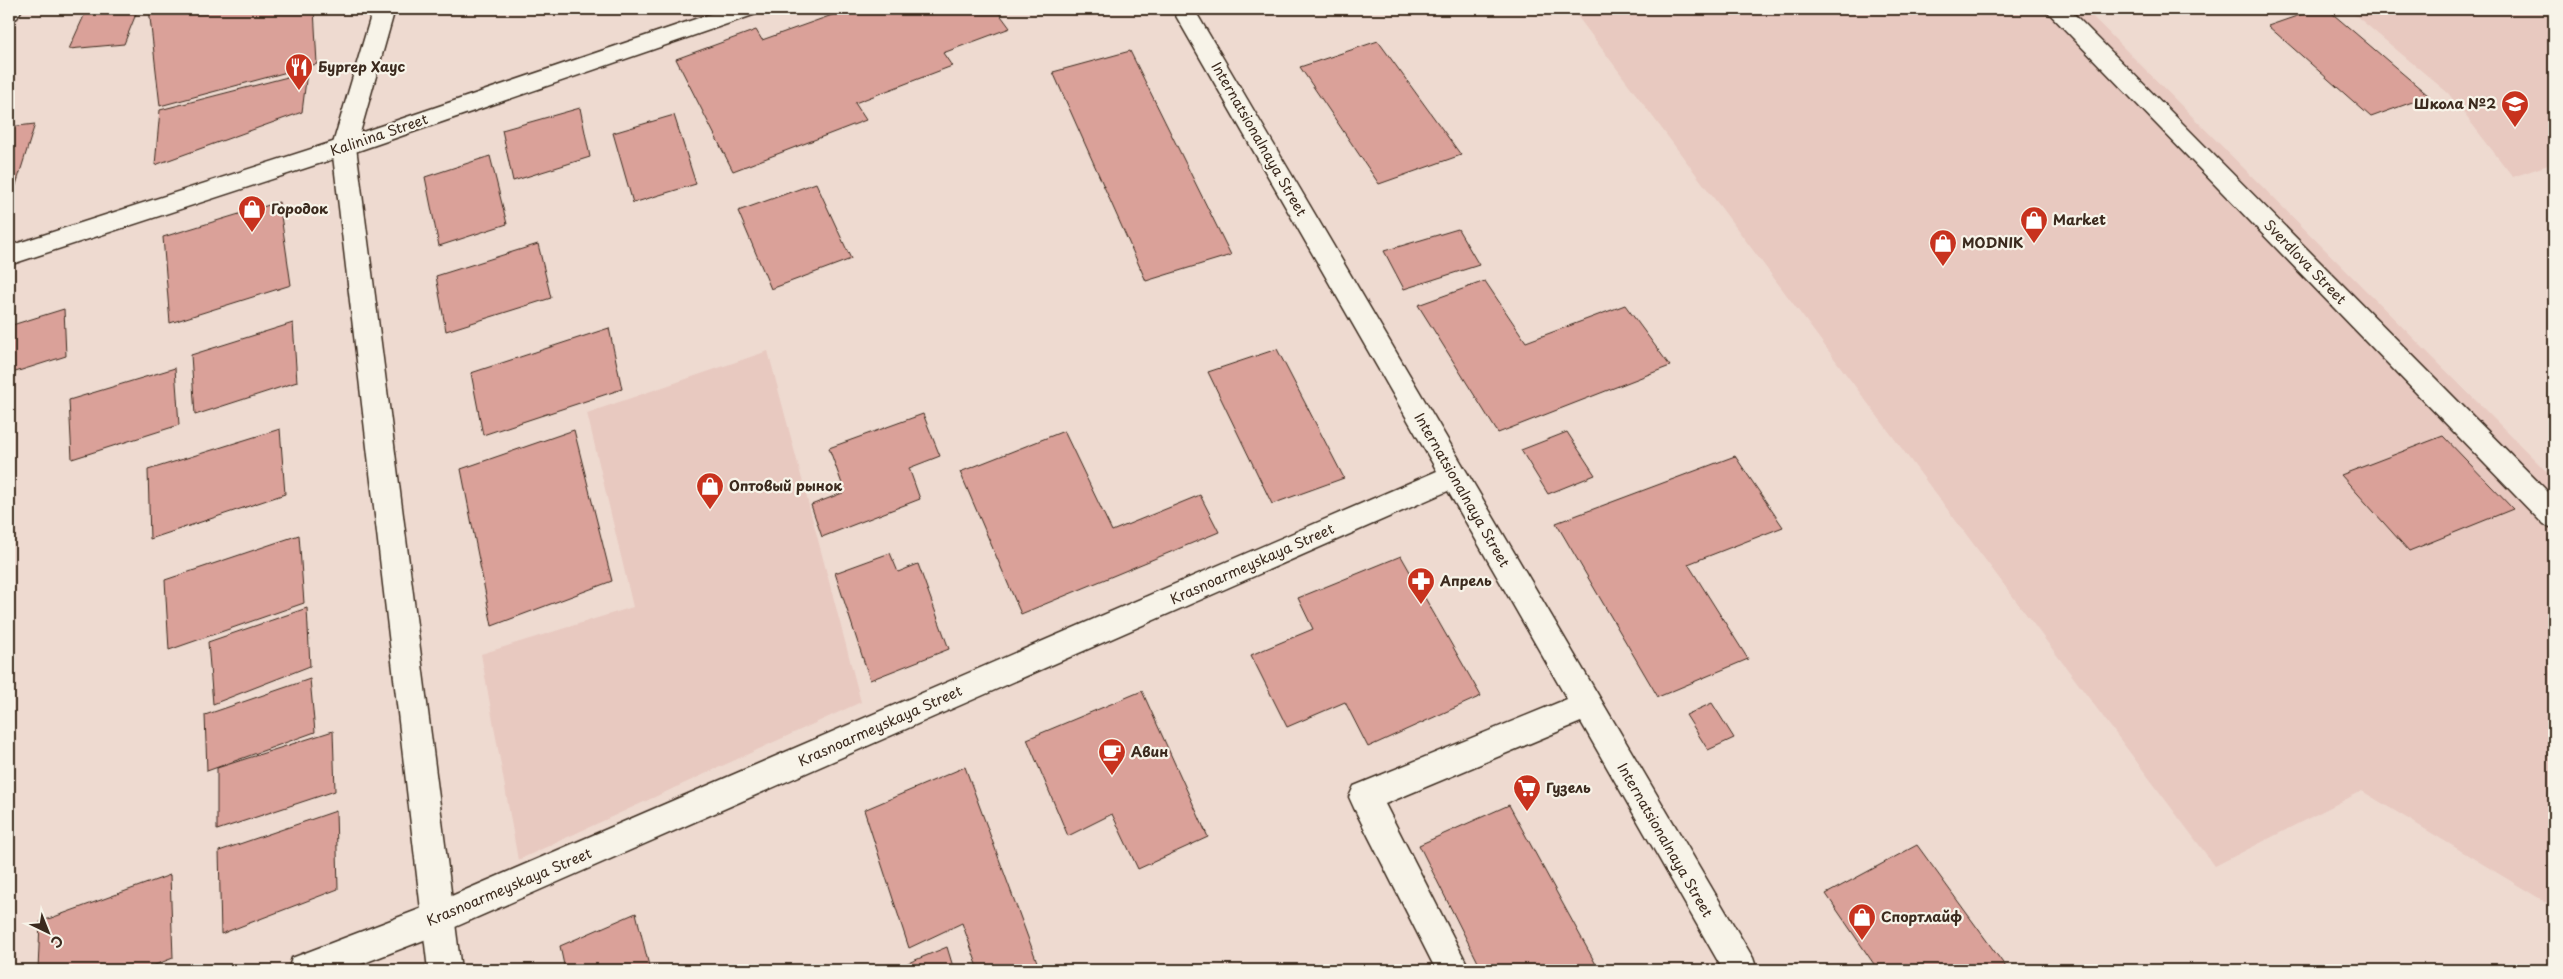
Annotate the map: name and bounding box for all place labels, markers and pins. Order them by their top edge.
restaurant icon: Бургер Хаус [284,52,314,91]
place label: Бургер Хаус [318,56,405,77]
school or university icon: Школа №2 [2500,89,2530,128]
place label: Школа №2 [2414,93,2496,114]
shop icon: Городок [237,194,267,233]
place label: Городок [271,198,328,219]
shop icon: Market [2019,205,2049,244]
place label: Market [2053,209,2106,230]
shop icon: MODNIK [1928,228,1958,267]
place label: MODNIK [1962,232,2023,253]
shop icon: Оптовый рынок [695,471,725,510]
place label: Оптовый рынок [729,475,842,496]
pharmacy icon: Апрель [1406,566,1436,605]
place label: Апрель [1439,570,1492,591]
cafe icon: Авин [1097,737,1127,776]
place label: Авин [1131,741,1168,762]
supermarket icon: Гузель [1512,773,1542,812]
place label: Гузель [1546,777,1591,798]
shop icon: Спортлайф [1847,902,1877,941]
place label: Спортлайф [1881,906,1962,927]

